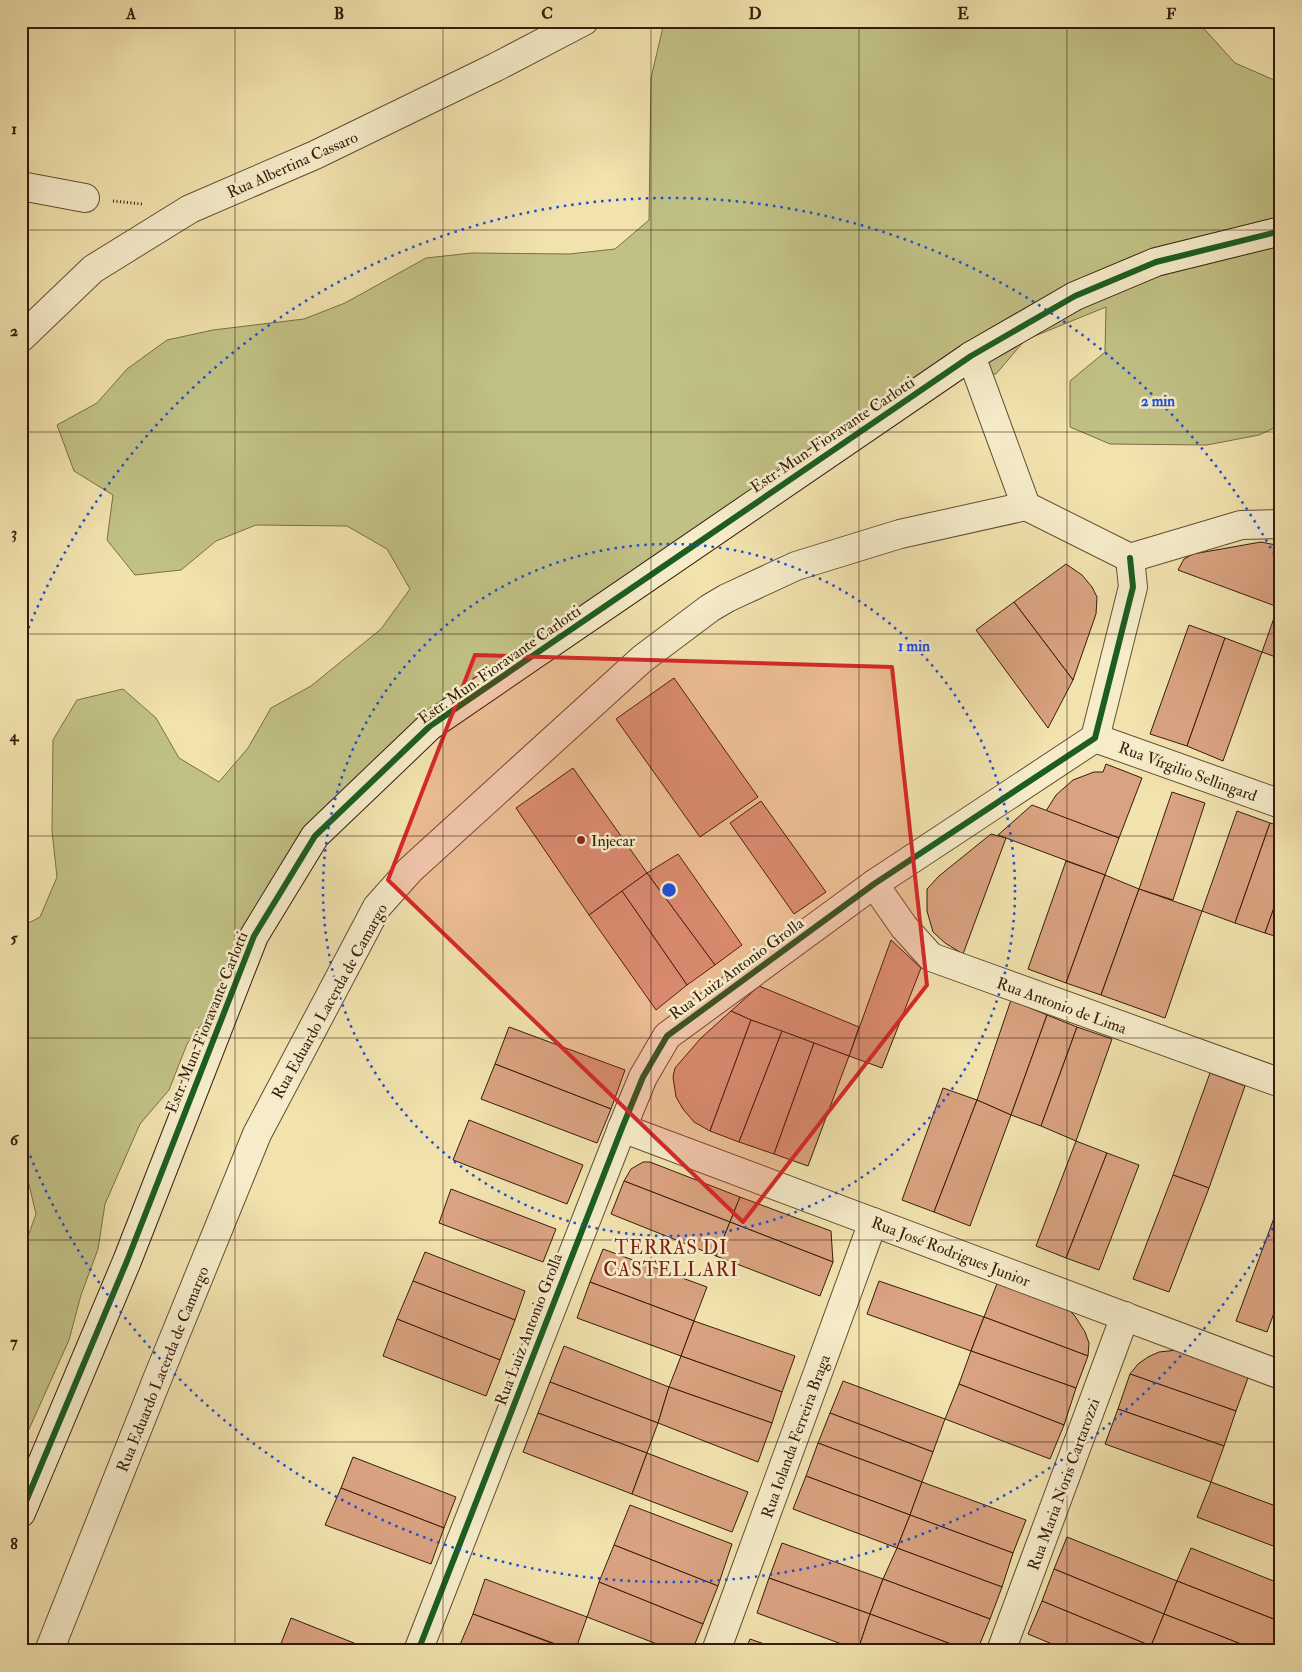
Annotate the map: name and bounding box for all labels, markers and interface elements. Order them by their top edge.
text: A [125,4,137,24]
text: B [334,4,344,24]
text: C [541,4,553,24]
text: D [748,4,762,24]
text: E [957,4,969,24]
text: F [1166,4,1176,24]
text: 1 [11,119,17,139]
street label: Rua Albertina Cassaro [224,127,361,203]
text: 2 [10,321,18,341]
street label: Estr. Mun. Fioravante Carlotti [747,372,919,497]
text: 2 min [1141,392,1175,411]
text: 3 [11,523,17,543]
street label: Estr. Mun. Fioravante Carlotti [414,601,585,729]
text: 1 min [898,637,930,656]
text: 4 [9,726,20,746]
street label: Rua Vírgilio Sellingard [1116,738,1260,806]
place label: Injecar [591,831,635,851]
marker: Injecar [575,834,587,846]
centre of rings [660,881,678,899]
street label: Rua Eduardo Lacerda de Camargo [268,900,392,1103]
street label: Rua Luiz Antonio Grolla [666,913,808,1024]
text: 5 [10,928,18,948]
street label: Estr. Mun. Fioravante Carlotti [161,929,253,1116]
street label: Rua Antonio de Lima [994,973,1130,1039]
text: 6 [10,1130,20,1150]
street label: Rua José Rodrigues Junior [868,1212,1033,1292]
district label: TERRAS DI CASTELLARI [603,1236,739,1282]
street label: Rua Luiz Antonio Grolla [491,1250,567,1408]
street label: Rua Eduardo Lacerda de Camargo [112,1263,214,1475]
text: 7 [10,1332,18,1352]
street label: Rua Iolanda Ferreira Braga [757,1351,835,1521]
street label: Rua Maria Noris Cartarozzi [1023,1396,1104,1573]
text: 8 [10,1534,18,1554]

